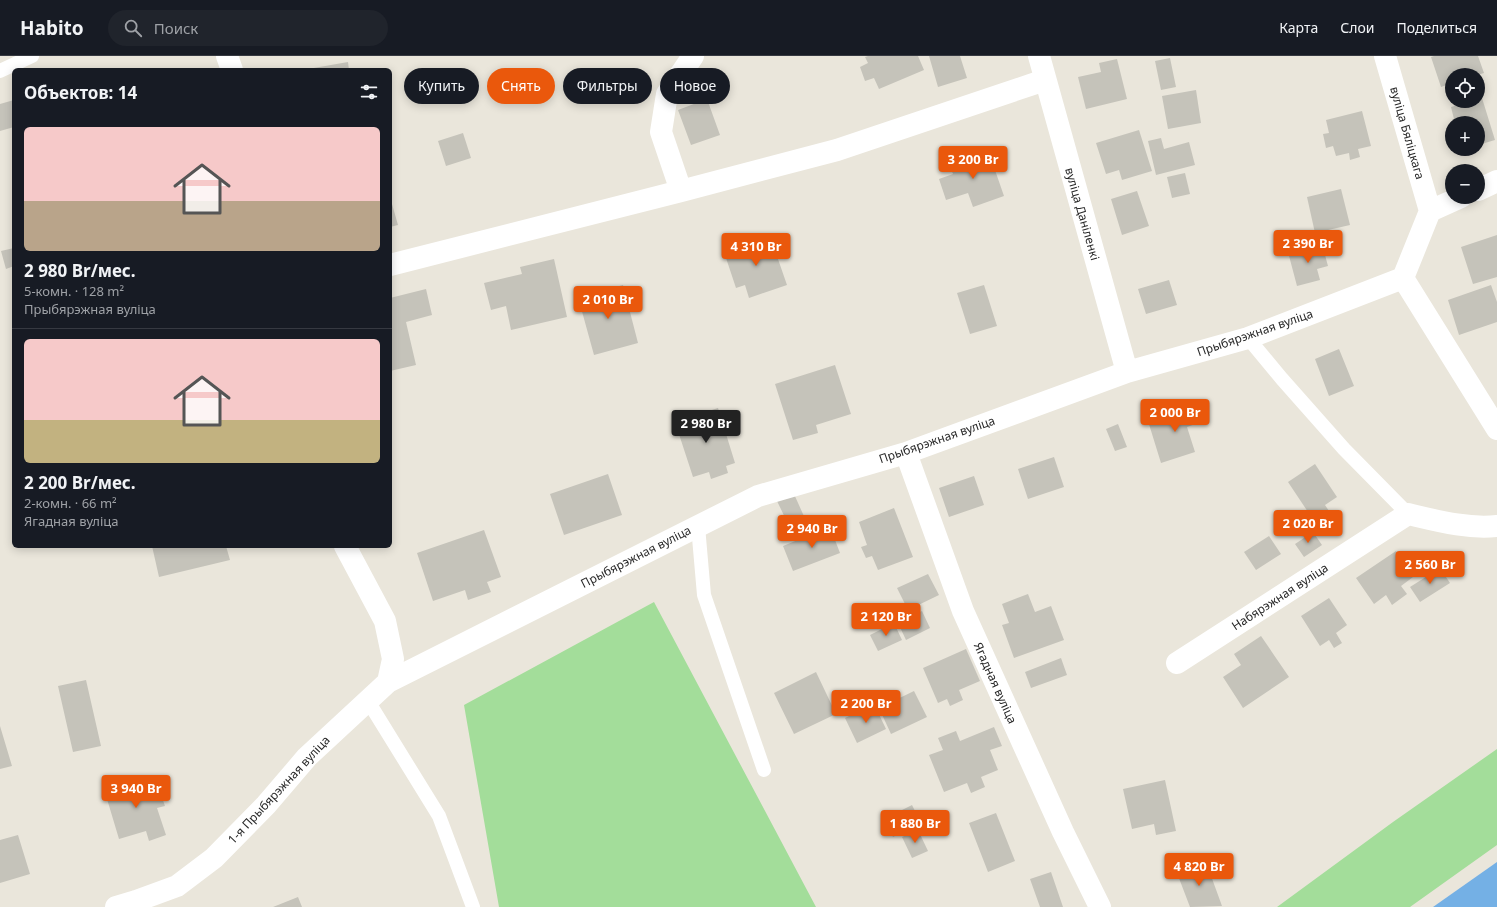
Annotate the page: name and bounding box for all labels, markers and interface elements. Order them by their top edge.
search box [108,10,388,46]
text: Habito [20,15,84,41]
icon: search [122,17,144,39]
text: Поиск [154,18,198,38]
text: Карта [1279,18,1318,37]
text: Слои [1340,18,1374,37]
text: Поделиться [1396,18,1477,37]
chip: Купить [404,68,479,104]
chip: Снять [487,68,555,104]
chip: Фильтры [563,68,652,104]
chip: Новое [660,68,730,104]
map controls [1445,68,1485,204]
button: locate [1445,68,1485,108]
text: Объектов: 14 [24,81,137,104]
icon: filters [358,81,380,103]
street label: вуліца Бяліцкага [1386,84,1429,181]
button: + [1445,116,1485,156]
pin: 3 200 Br [932,146,1014,180]
text: 3 200 Br [948,150,998,168]
icon: home [166,153,238,225]
button: − [1445,164,1485,204]
street label: вуліца Даніленкі [1061,165,1104,262]
pin: 2 390 Br [1267,230,1349,264]
pin: 4 310 Br [715,233,797,267]
text: 2 390 Br [1283,234,1333,252]
text: 4 310 Br [731,237,781,255]
text: 2 980 Br/мес. [24,259,136,282]
text: 5-комн. · 128 m² [24,282,124,300]
pin: 2 010 Br [567,286,649,320]
text: 2 010 Br [583,290,633,308]
text: Прыбярэжная вуліца [24,300,156,318]
street label: Прыбярэжная вуліца [1195,305,1315,360]
icon: home [166,365,238,437]
pin: 2 000 Br [1134,399,1216,433]
text: 2 000 Br [1150,403,1200,421]
pin: 2 980 Br [665,410,747,444]
street label: Прыбярэжная вуліца [877,412,997,467]
text: 2 980 Br [681,414,731,432]
text: 2 200 Br/мес. [24,471,136,494]
text: 2-комн. · 66 m² [24,494,117,512]
pin: 2 020 Br [1267,510,1349,544]
text: Ягадная вуліца [24,512,119,530]
text: 2 020 Br [1283,514,1333,532]
pin: 2 940 Br [771,515,853,549]
text: 2 940 Br [787,519,837,537]
street label: Прыбярэжная вуліца [578,521,694,592]
pin: 2 560 Br [1389,551,1471,585]
text: 2 560 Br [1405,555,1455,573]
street label: Набярэжная вуліца [1228,559,1331,634]
pin: 2 120 Br [845,603,927,637]
text: 2 120 Br [861,607,911,625]
street label: Ягадная вуліца [970,639,1021,726]
pin: 2 200 Br [825,690,907,724]
text: 2 200 Br [841,694,891,712]
street label: 1-я Прыбярэжная вуліца [224,732,333,848]
pin: 3 940 Br [95,775,177,809]
text: 3 940 Br [111,779,161,797]
pin: 1 880 Br [874,810,956,844]
text: 1 880 Br [890,814,940,832]
pin: 4 820 Br [1158,853,1240,887]
text: 4 820 Br [1174,857,1224,875]

